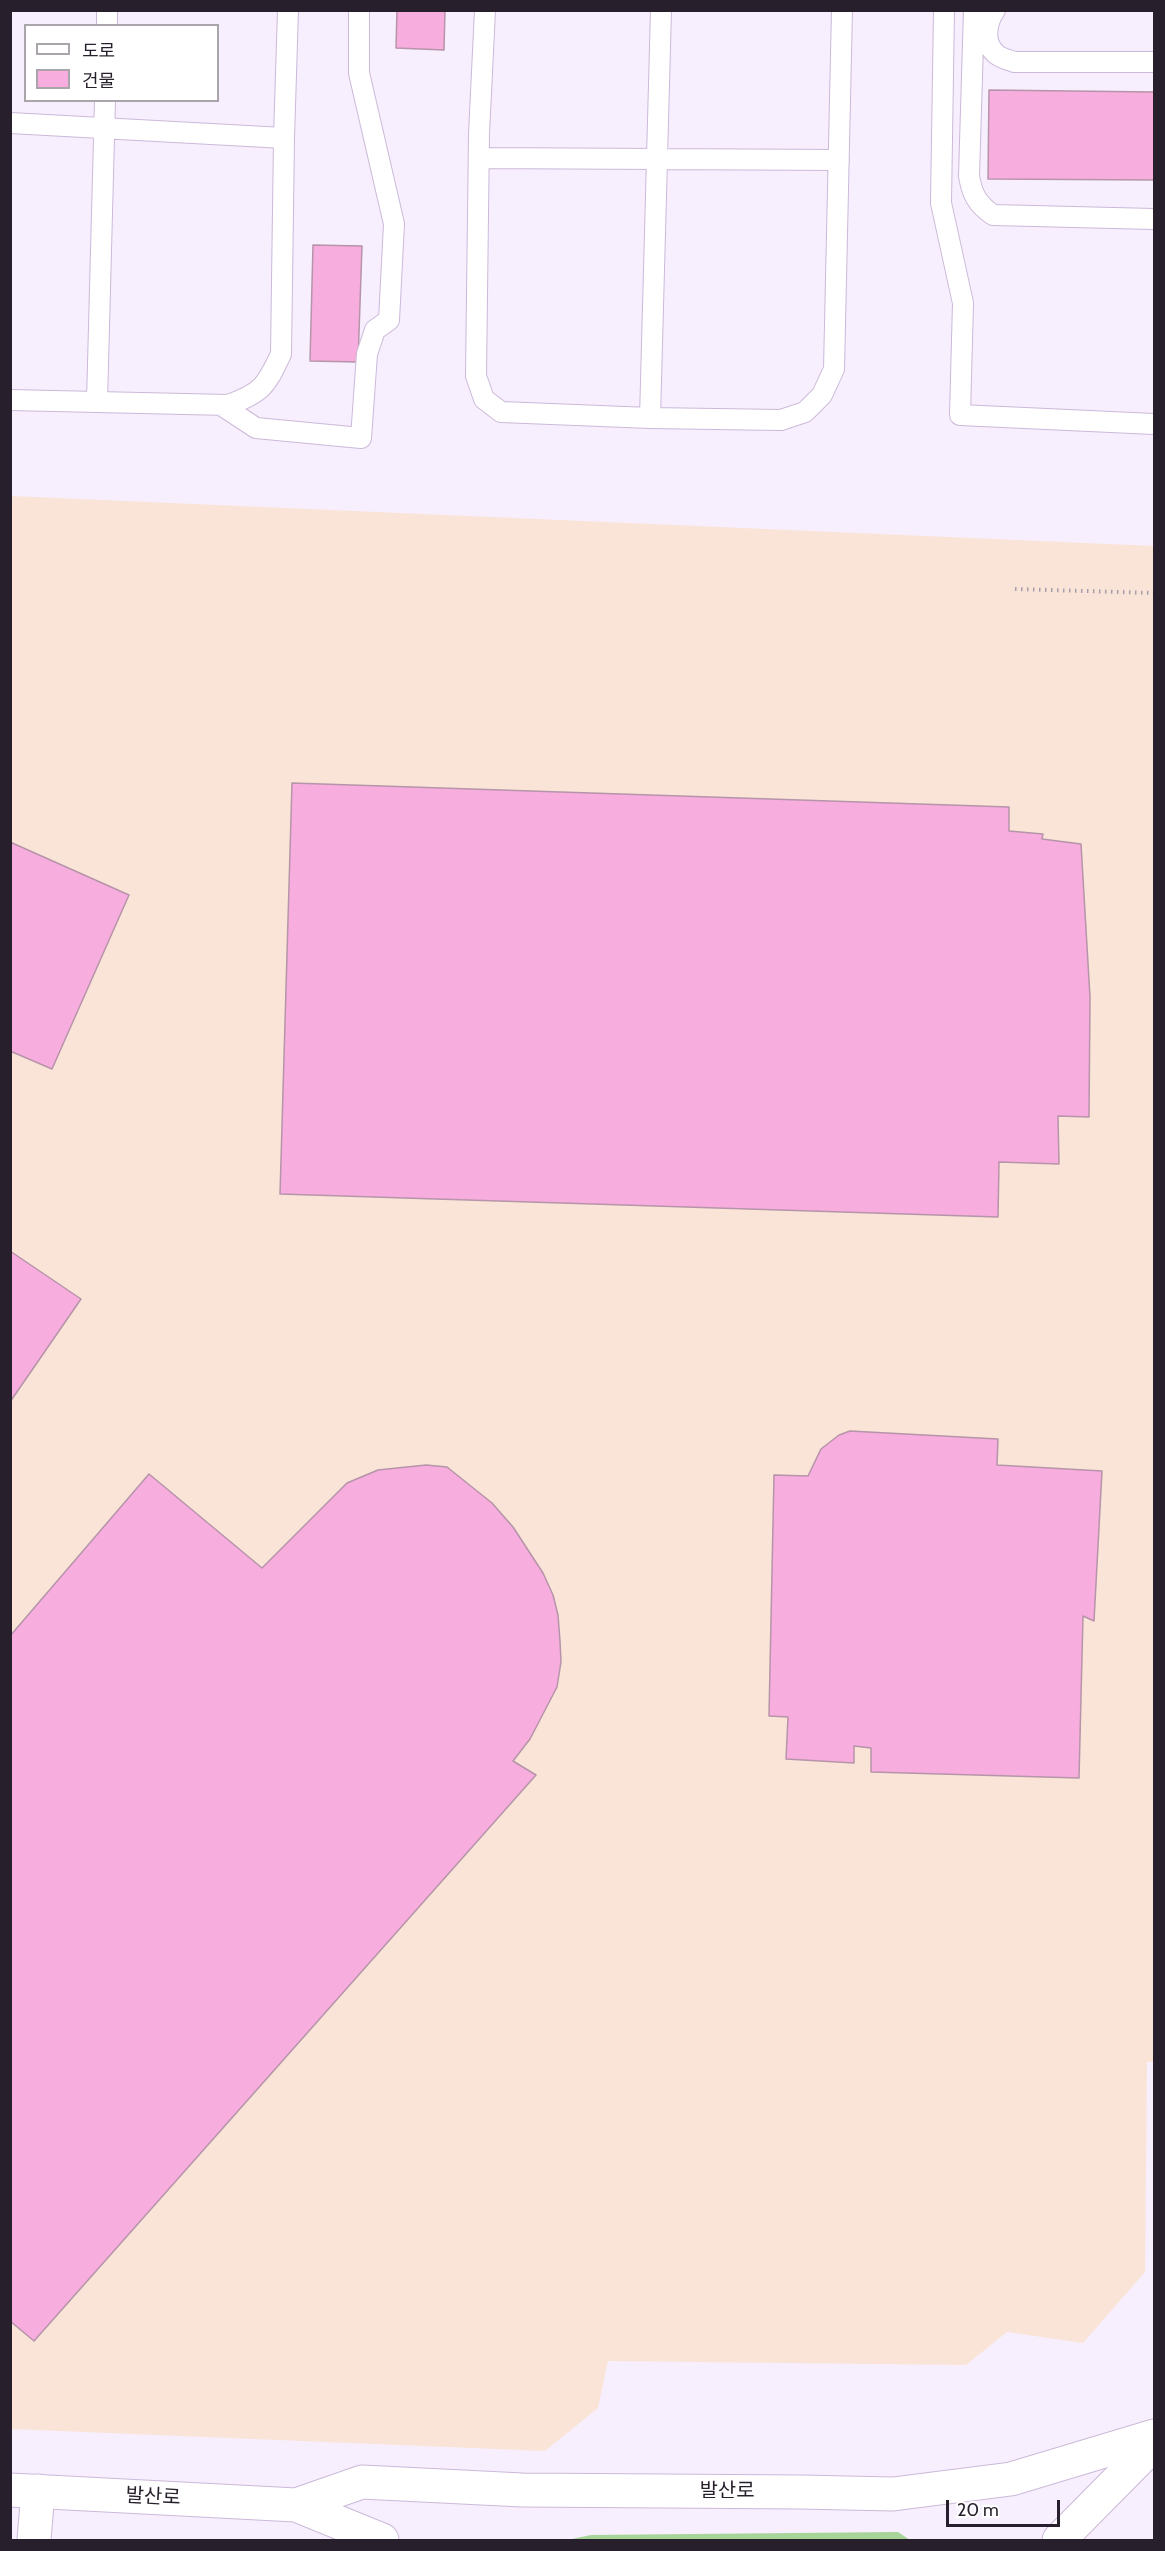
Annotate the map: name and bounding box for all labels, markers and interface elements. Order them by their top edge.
legend [24,24,219,102]
text: 도로 [82,40,115,62]
text: 건물 [82,70,115,92]
street label: 발산로 [699,2479,755,2503]
street label: 발산로 [125,2484,181,2510]
scale bar [949,2488,1063,2526]
text: 20 m [957,2499,999,2521]

